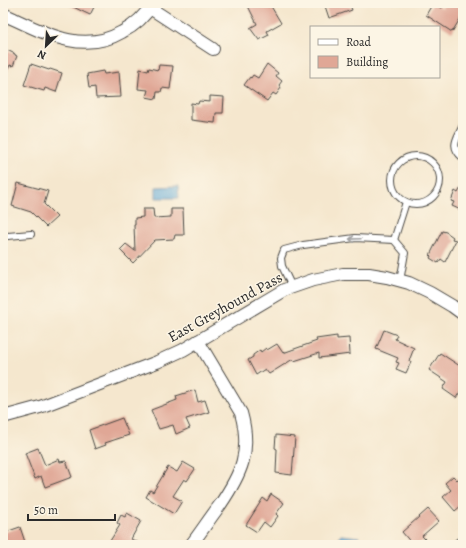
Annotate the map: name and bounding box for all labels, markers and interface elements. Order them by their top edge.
north arrow [26,26,66,66]
legend [310,26,440,78]
text: Road [346,34,372,50]
text: N [35,46,49,63]
text: Building [346,54,388,70]
one-way arrow [349,235,362,243]
street label: East Greyhound Pass [164,267,286,347]
scale bar [28,496,115,522]
text: 50 m [34,502,58,518]

